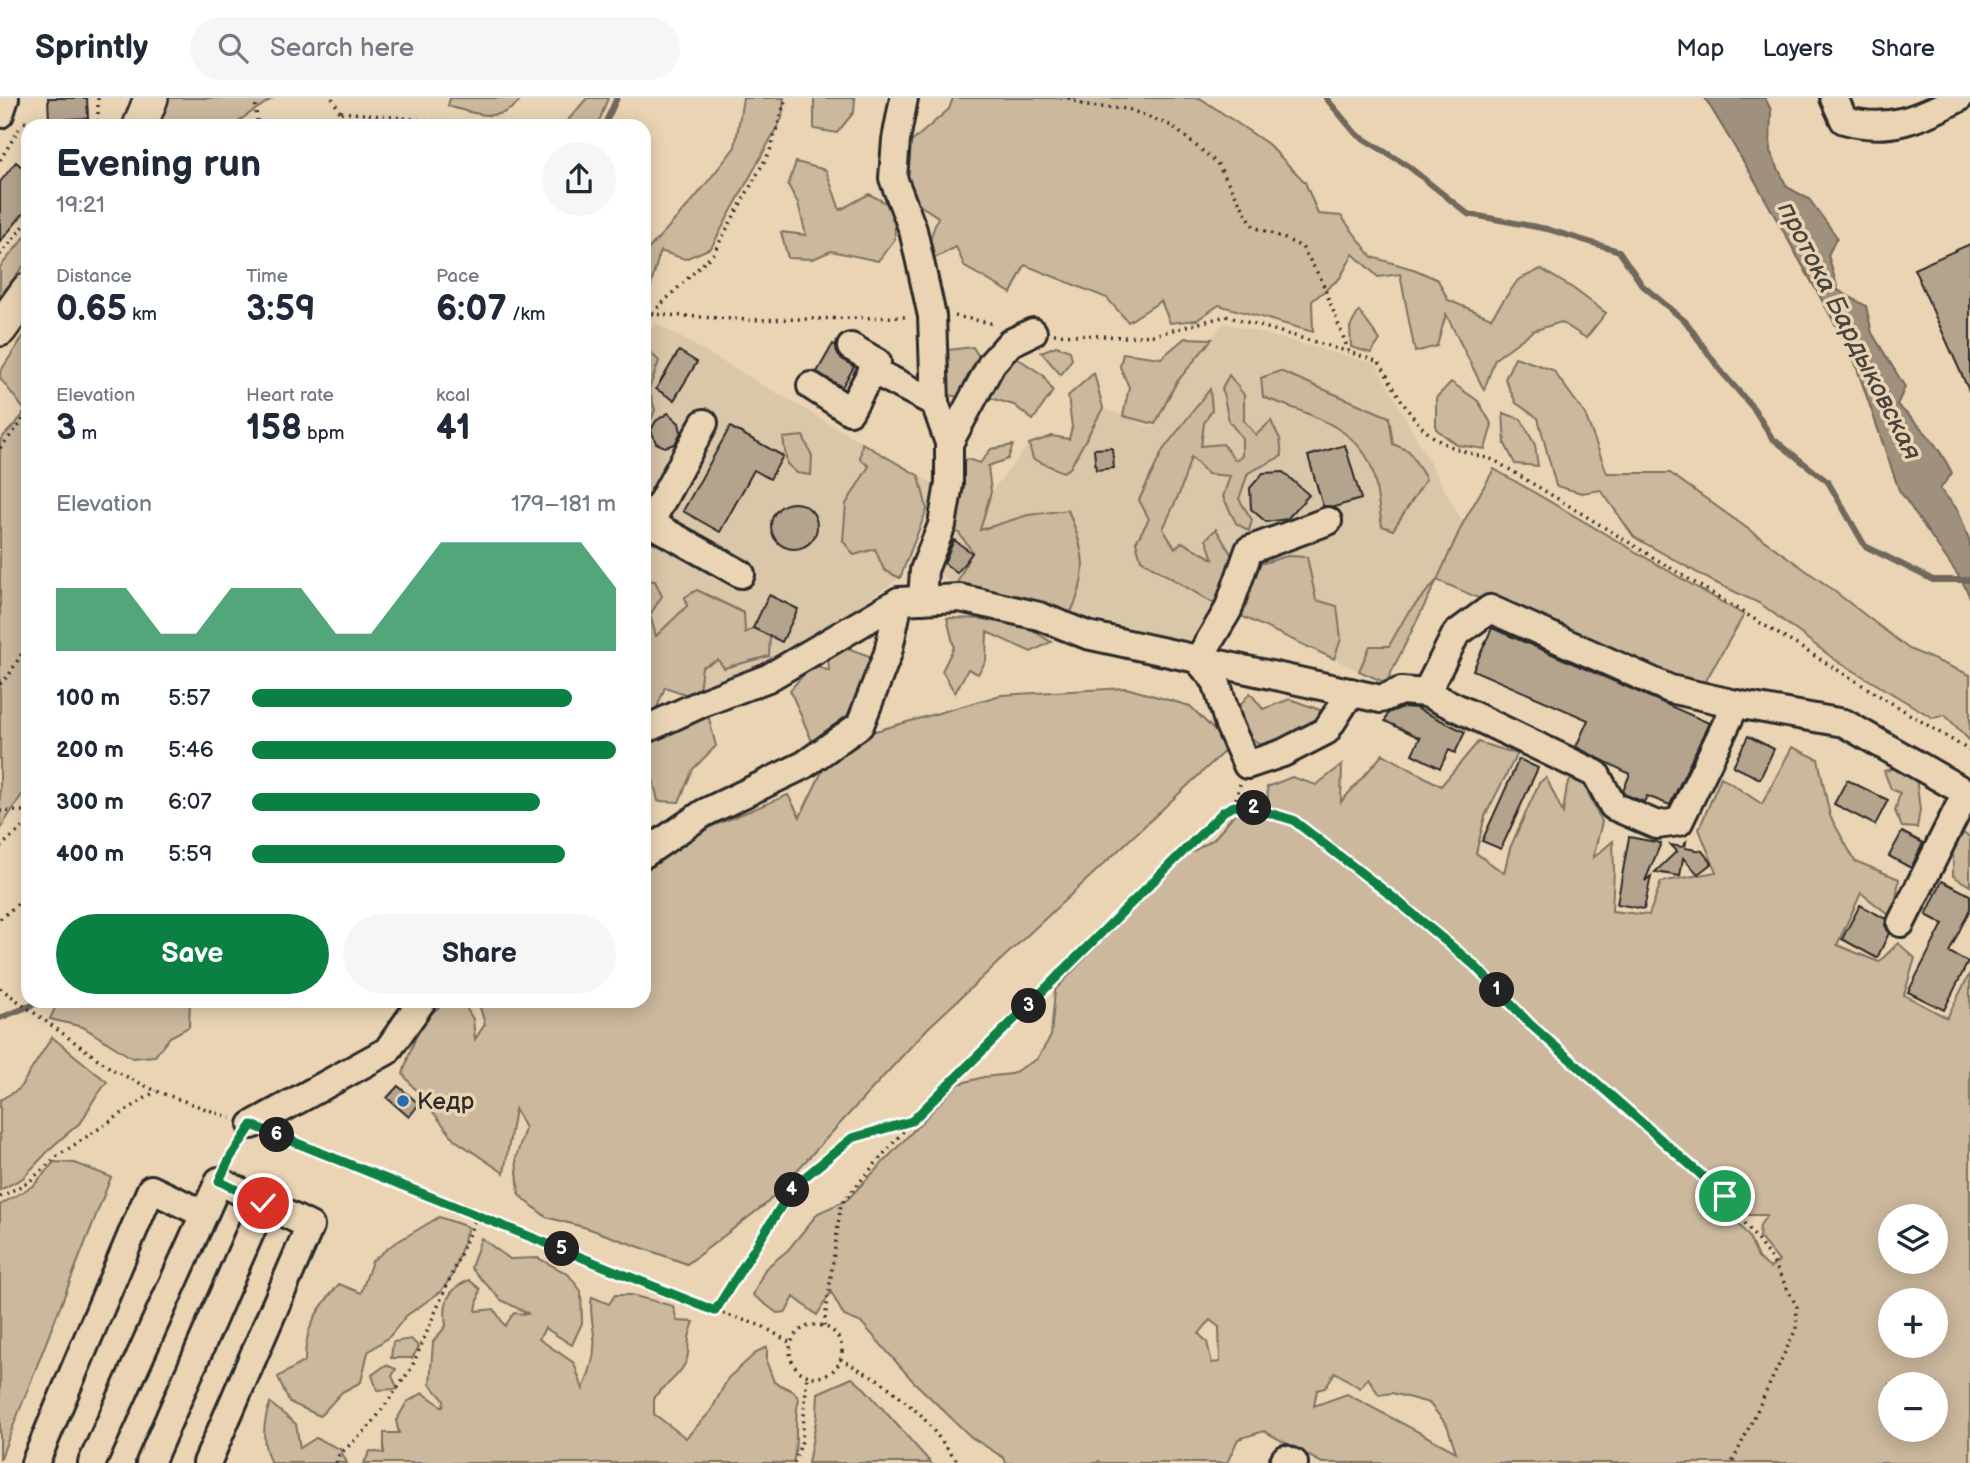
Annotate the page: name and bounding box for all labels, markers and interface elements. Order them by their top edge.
search box [190,17,680,80]
text: Sprintly [35,28,148,68]
icon: search [214,29,252,67]
text: Search here [270,33,414,64]
text: Map [1676,34,1724,63]
text: Layers [1762,34,1833,63]
text: Share [1871,34,1935,63]
text: Evening run [56,142,261,187]
button: share [542,142,616,216]
text: 19:21 [56,191,105,219]
water label: протока Бардыковская [1770,197,1928,466]
text: Distance [56,265,132,288]
text: Time [246,265,288,288]
text: Pace [436,265,479,288]
text: 0.65 [56,288,127,331]
text: 3:59 [246,288,316,331]
text: 6:07 [436,288,507,331]
text: km [127,303,157,326]
text: /km [507,303,546,326]
text: Elevation [56,384,135,407]
text: Heart rate [246,384,334,407]
text: kcal [436,384,470,407]
text: 3 [56,407,76,450]
text: 158 [246,407,302,450]
text: 41 [436,407,471,450]
text: m [76,422,97,445]
text: bpm [302,422,345,445]
text: Elevation [56,490,152,518]
text: 179–181 m [511,490,616,518]
text: 100 m [56,684,120,712]
text: 5:57 [168,684,210,712]
text: 200 m [56,736,124,764]
text: 5:46 [168,736,214,764]
text: 300 m [56,788,124,816]
text: 6:07 [168,788,212,816]
pin: 2 [1236,790,1272,826]
text: 2 [1248,796,1259,819]
text: 400 m [56,840,124,868]
text: 5:59 [168,840,212,868]
button: Save [56,914,329,994]
button: Share [343,914,616,994]
pin: 1 [1480,972,1514,1008]
text: 1 [1493,978,1501,1001]
pin: 3 [1012,988,1046,1024]
text: 3 [1023,994,1034,1017]
place label: Кедр [417,1087,474,1116]
marker: Кедр [395,1093,411,1109]
pin: 6 [260,1118,294,1152]
text: 6 [271,1123,282,1146]
pin [1695,1166,1755,1226]
pin: 4 [774,1172,810,1208]
pin [233,1173,293,1233]
icon: arrive [1706,1177,1744,1215]
text: 4 [786,1178,797,1201]
icon: check [244,1184,282,1222]
map controls [1878,1204,1948,1442]
button: layers [1878,1204,1948,1274]
pin: 5 [544,1232,580,1266]
text: 5 [556,1237,567,1260]
button: + [1878,1288,1948,1358]
button: − [1878,1372,1948,1442]

